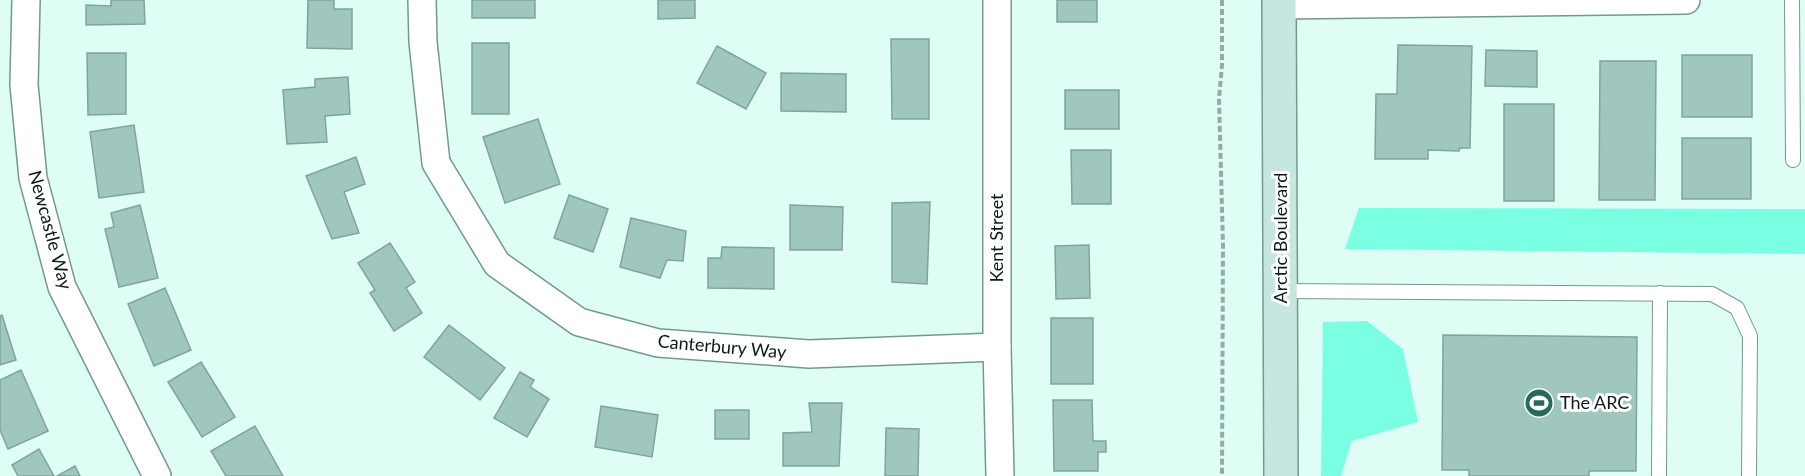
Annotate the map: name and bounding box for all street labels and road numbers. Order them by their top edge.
street label: Newcastle Way [24,168,78,292]
street label: Arctic Boulevard [1269,173,1291,303]
street label: Kent Street [985,193,1007,283]
street label: Canterbury Way [657,329,788,363]

